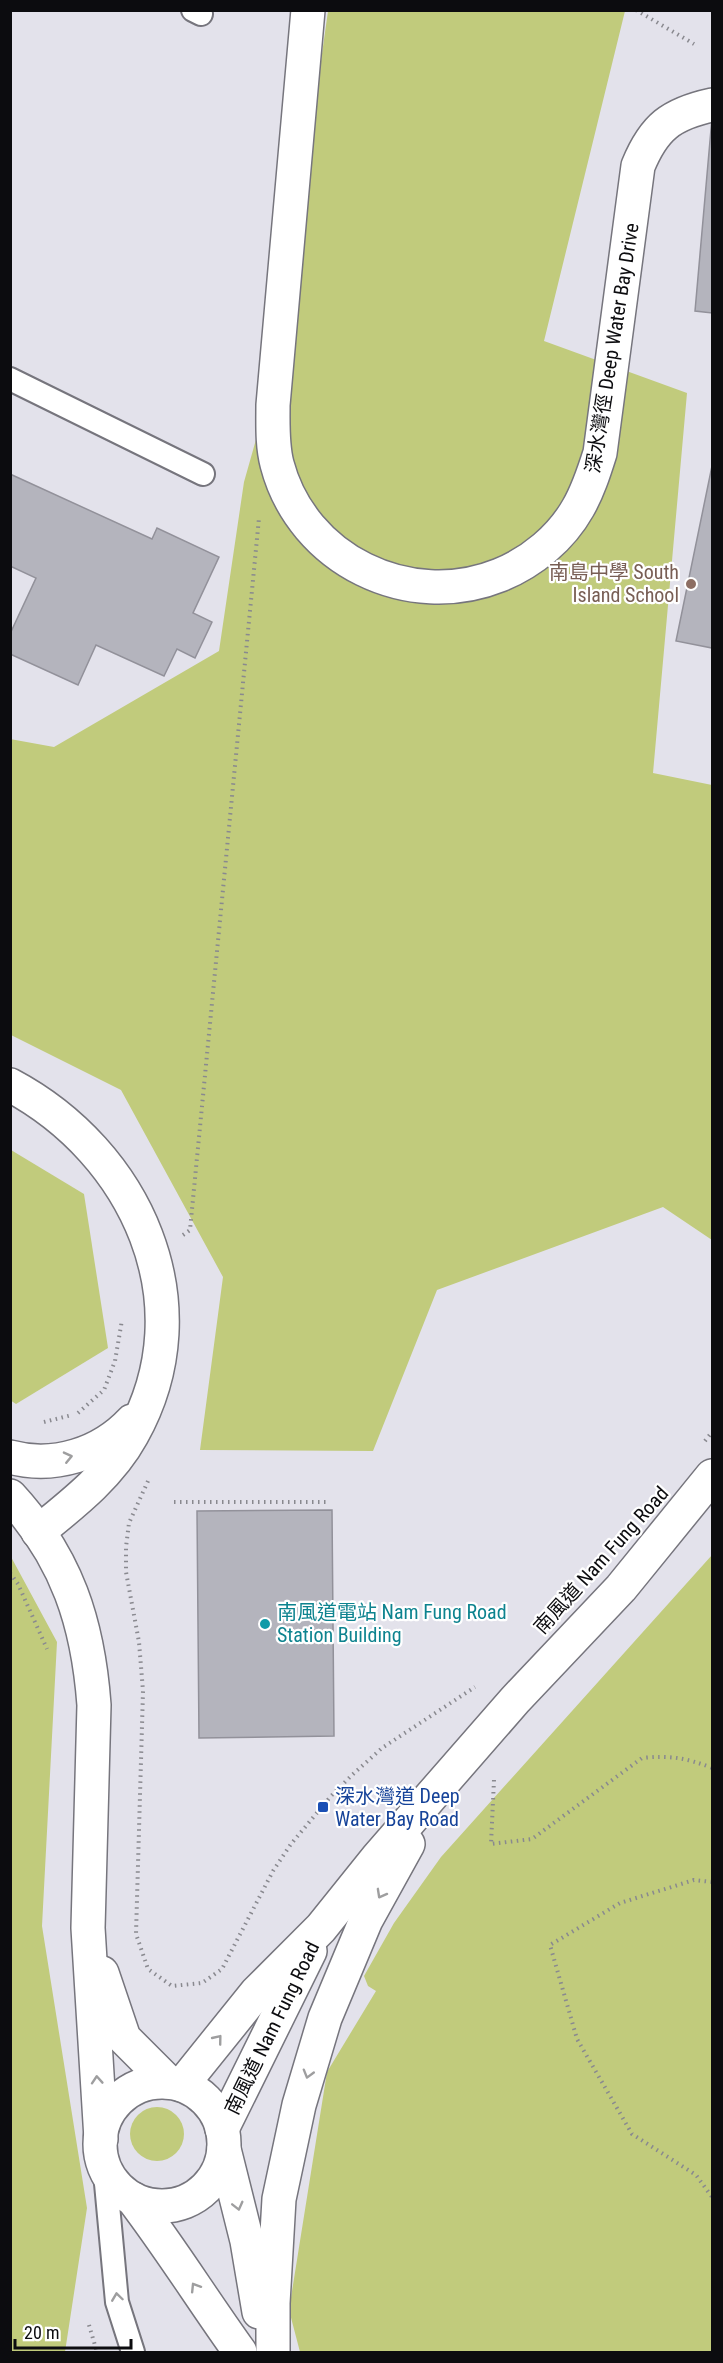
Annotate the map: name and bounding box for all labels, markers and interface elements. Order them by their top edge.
street label: 深水灣徑 Deep Water Bay Drive [580,221,644,475]
place label: 南島中學 South Island School [549,560,679,607]
marker: 南島中學 South Island School [684,577,698,591]
one-way arrow [63,1452,73,1465]
street label: 南風道 Nam Fung Road [529,1482,673,1638]
place label: 南風道電站 Nam Fung Road Station Building [277,1600,507,1647]
marker: 南風道電站 Nam Fung Road Station Building [258,1617,272,1631]
place label: 深水灣道 Deep Water Bay Road [335,1784,460,1831]
marker: 深水灣道 Deep Water Bay Road [316,1800,330,1814]
one-way arrow [376,1887,388,1898]
street label: 南風道 Nam Fung Road [220,1938,324,2118]
one-way arrow [211,2035,222,2046]
one-way arrow [303,2068,315,2079]
one-way arrow [91,2076,104,2085]
one-way arrow [231,2200,243,2211]
one-way arrow [191,2283,203,2293]
one-way arrow [111,2292,123,2301]
scale bar [15,2312,130,2350]
text: 20 m [24,2322,59,2343]

